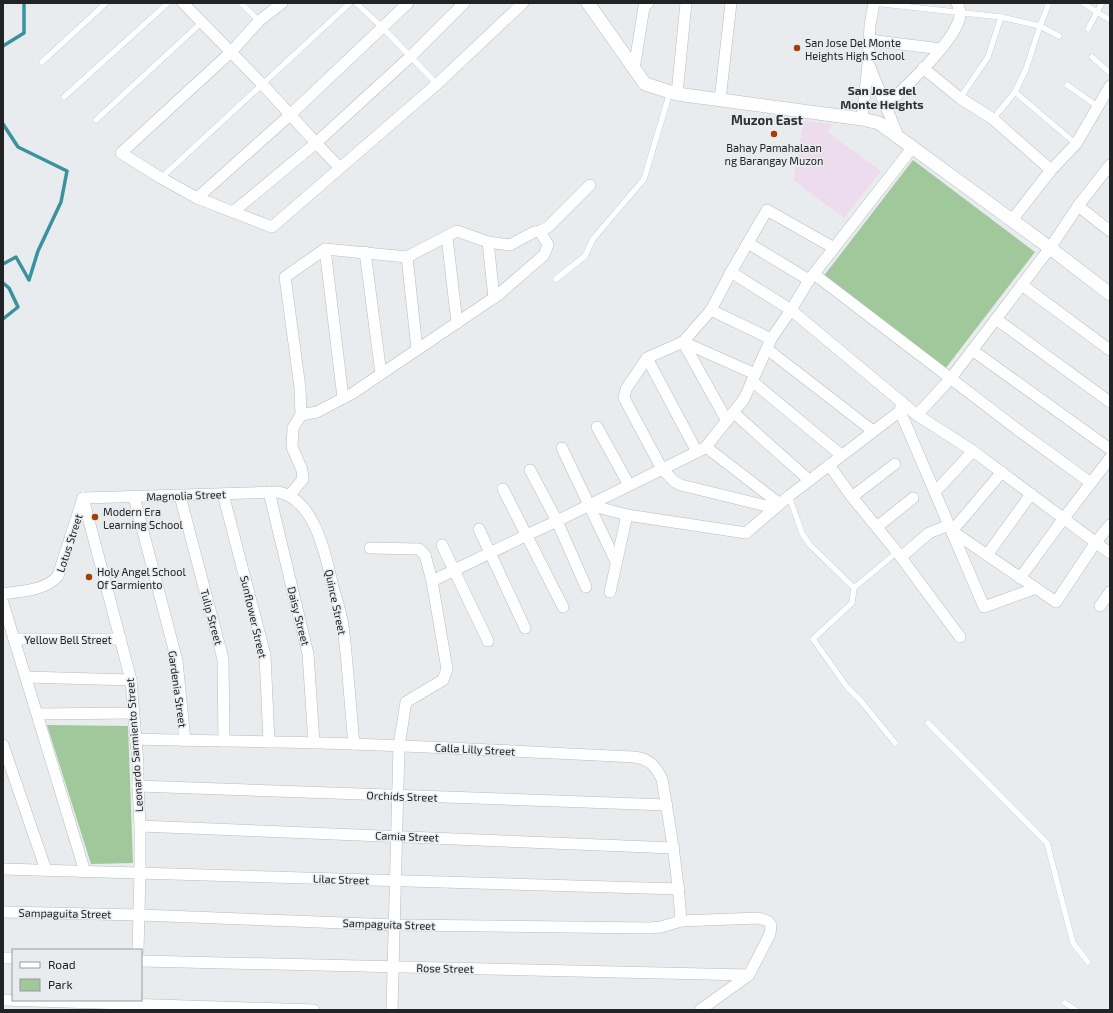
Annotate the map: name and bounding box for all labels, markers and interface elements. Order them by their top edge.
place label: San Jose Del Monte Heights High School [805,36,905,62]
marker: San Jose Del Monte Heights High School [792,43,802,53]
district label: San Jose del Monte Heights [840,83,924,111]
district label: Muzon East [731,112,804,128]
marker: Bahay Pamahalaan ng Barangay Muzon [769,129,779,139]
place label: Bahay Pamahalaan ng Barangay Muzon [725,141,824,167]
street label: Magnolia Street [146,487,226,503]
place label: Modern Era Learning School [103,505,184,531]
street label: Lotus Street [53,512,85,574]
marker: Modern Era Learning School [90,512,100,522]
place label: Holy Angel School Of Sarmiento [97,565,187,591]
street label: Quince Street [322,568,349,636]
marker: Holy Angel School Of Sarmiento [84,572,94,582]
street label: Sunflower Street [238,574,270,660]
street label: Daisy Street [285,585,313,647]
street label: Tulip Street [198,588,226,646]
street label: Yellow Bell Street [24,633,112,646]
street label: Gardenia Street [166,650,190,728]
street label: Leonardo Sarmiento Street [123,678,145,812]
street label: Calla Lilly Street [434,740,516,758]
street label: Orchids Street [366,788,438,804]
street label: Camia Street [375,828,439,844]
street label: Lilac Street [313,872,369,886]
street label: Sampaguita Street [19,906,111,920]
street label: Sampaguita Street [342,916,436,932]
legend [12,949,142,1001]
text: Road [48,957,76,971]
street label: Rose Street [416,961,474,975]
text: Park [48,977,73,991]

